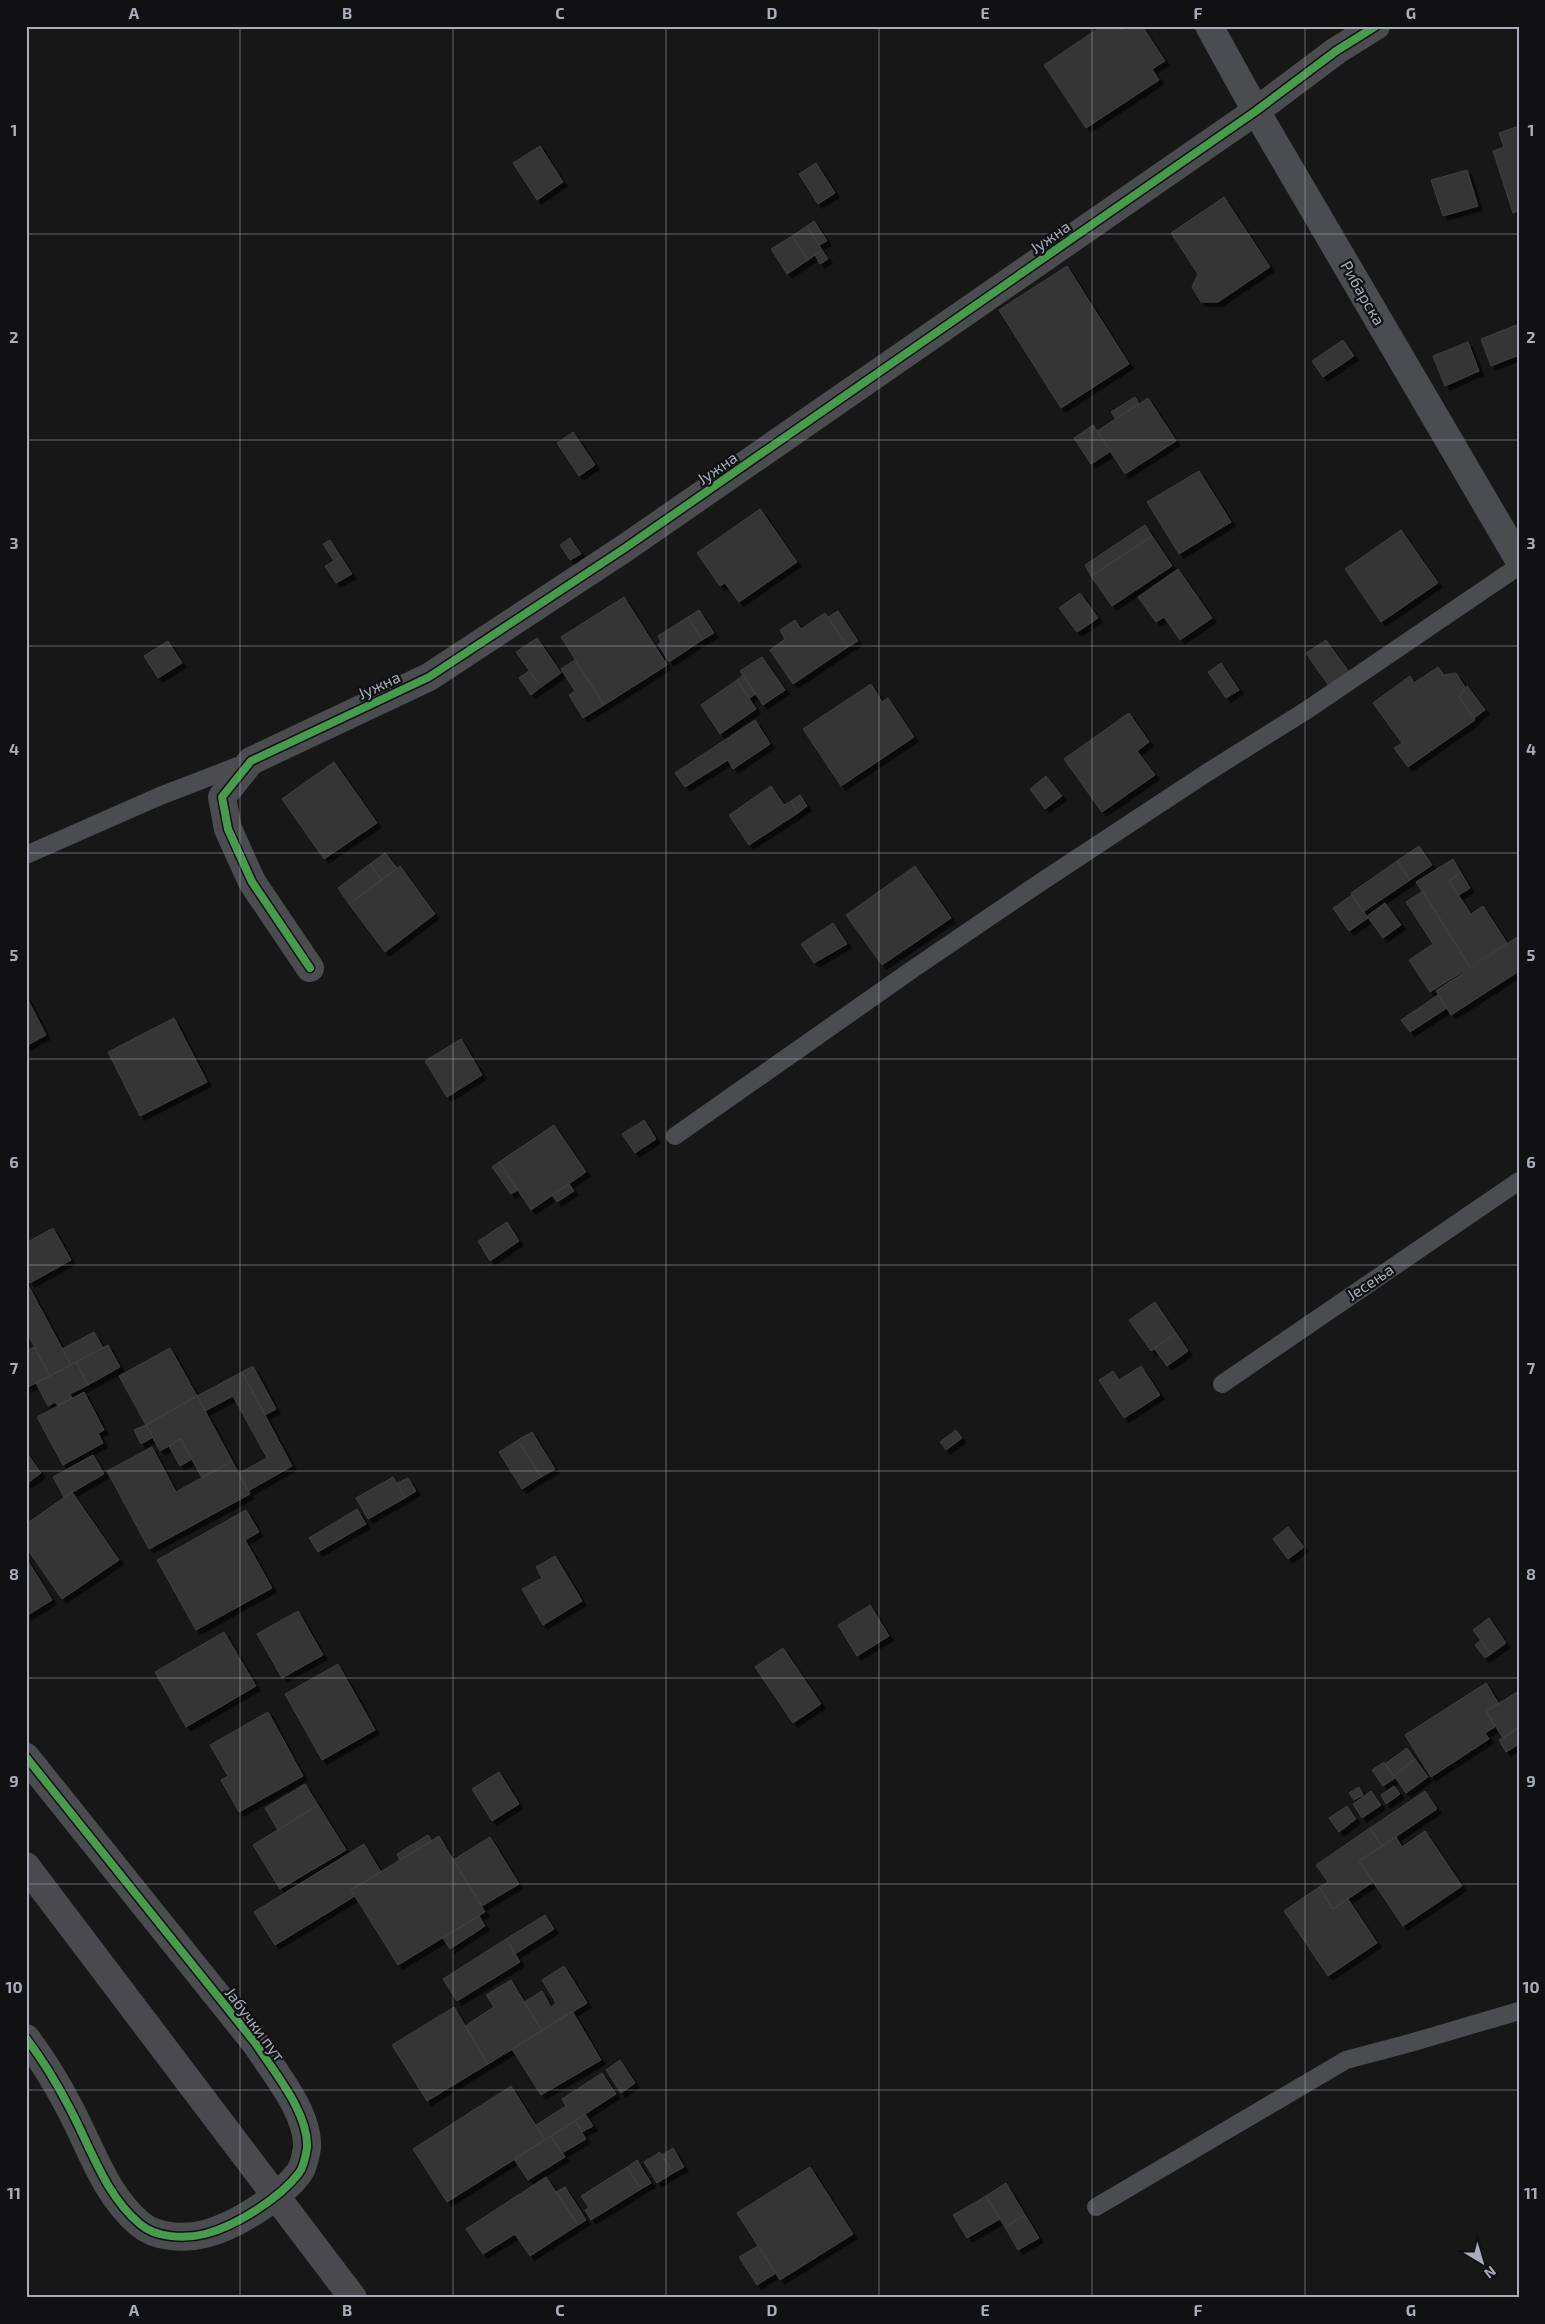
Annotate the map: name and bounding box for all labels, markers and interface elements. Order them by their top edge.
text: A [129,3,140,22]
text: B [342,3,352,22]
text: C [555,3,565,22]
text: D [767,3,778,22]
text: E [980,3,990,22]
text: F [1194,3,1203,22]
text: G [1406,3,1416,22]
text: 1 [11,120,17,139]
text: 1 [1528,120,1534,139]
street label: Јужна [1026,216,1074,258]
street label: Рибарска [1337,257,1390,328]
text: 2 [9,327,19,346]
text: 2 [1526,327,1536,346]
street label: Јужна [693,447,741,489]
text: 3 [9,533,19,552]
text: 3 [1526,533,1536,552]
street label: Јужна [355,666,403,704]
text: 4 [9,739,19,758]
text: 4 [1526,739,1536,758]
text: 5 [10,945,19,964]
text: 5 [1527,945,1536,964]
text: 6 [9,1152,19,1171]
text: 6 [1526,1152,1536,1171]
street label: Јесења [1343,1259,1397,1304]
text: 7 [10,1358,19,1377]
text: 7 [1527,1358,1536,1377]
text: 8 [9,1564,19,1583]
text: 8 [1526,1564,1536,1583]
text: 9 [9,1771,19,1790]
text: 9 [1526,1771,1536,1790]
text: 10 [5,1977,23,1996]
text: 10 [1522,1977,1540,1996]
street label: Јабучки пут [221,1983,289,2065]
text: 11 [7,2183,21,2202]
text: 11 [1524,2183,1538,2202]
north arrow [1458,2236,1508,2286]
text: N [1481,2263,1500,2282]
text: A [129,2300,140,2319]
text: B [342,2300,352,2319]
text: C [555,2300,565,2319]
text: D [767,2300,778,2319]
text: E [980,2300,990,2319]
text: F [1194,2300,1203,2319]
text: G [1406,2300,1416,2319]

